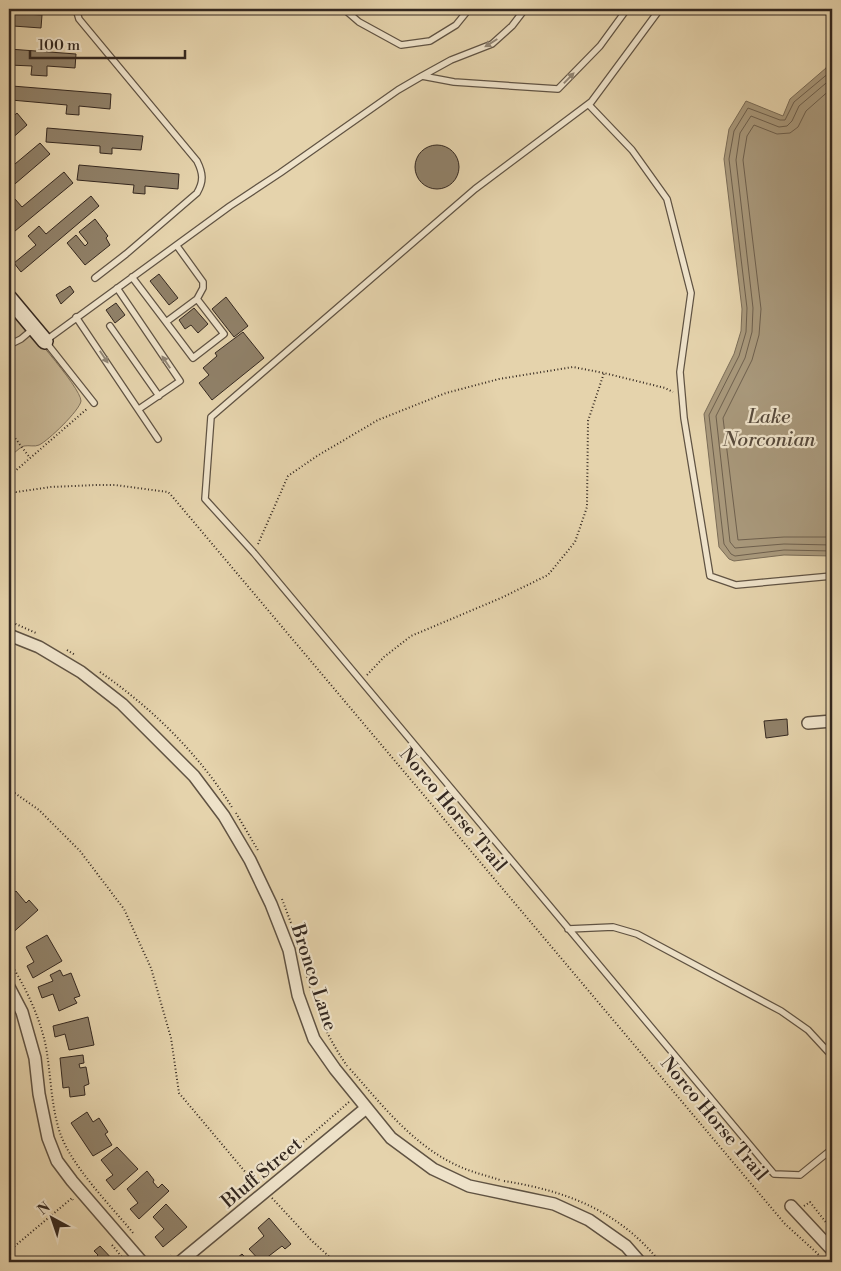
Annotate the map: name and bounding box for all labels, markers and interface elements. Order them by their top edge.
scale bar [30,28,185,60]
text: 100 m [38,36,80,55]
one-way arrow [484,38,497,47]
one-way arrow [563,72,575,84]
one-way arrow [99,351,109,364]
one-way arrow [161,355,171,368]
water label: Lake Norconian [722,405,816,453]
street label: Norco Horse Trail [394,743,512,877]
street label: Bronco Lane [285,920,343,1034]
street label: Norco Horse Trail [655,1052,773,1186]
street label: Bluff Street [216,1132,307,1214]
north arrow [28,1194,78,1244]
text: N [34,1198,54,1219]

